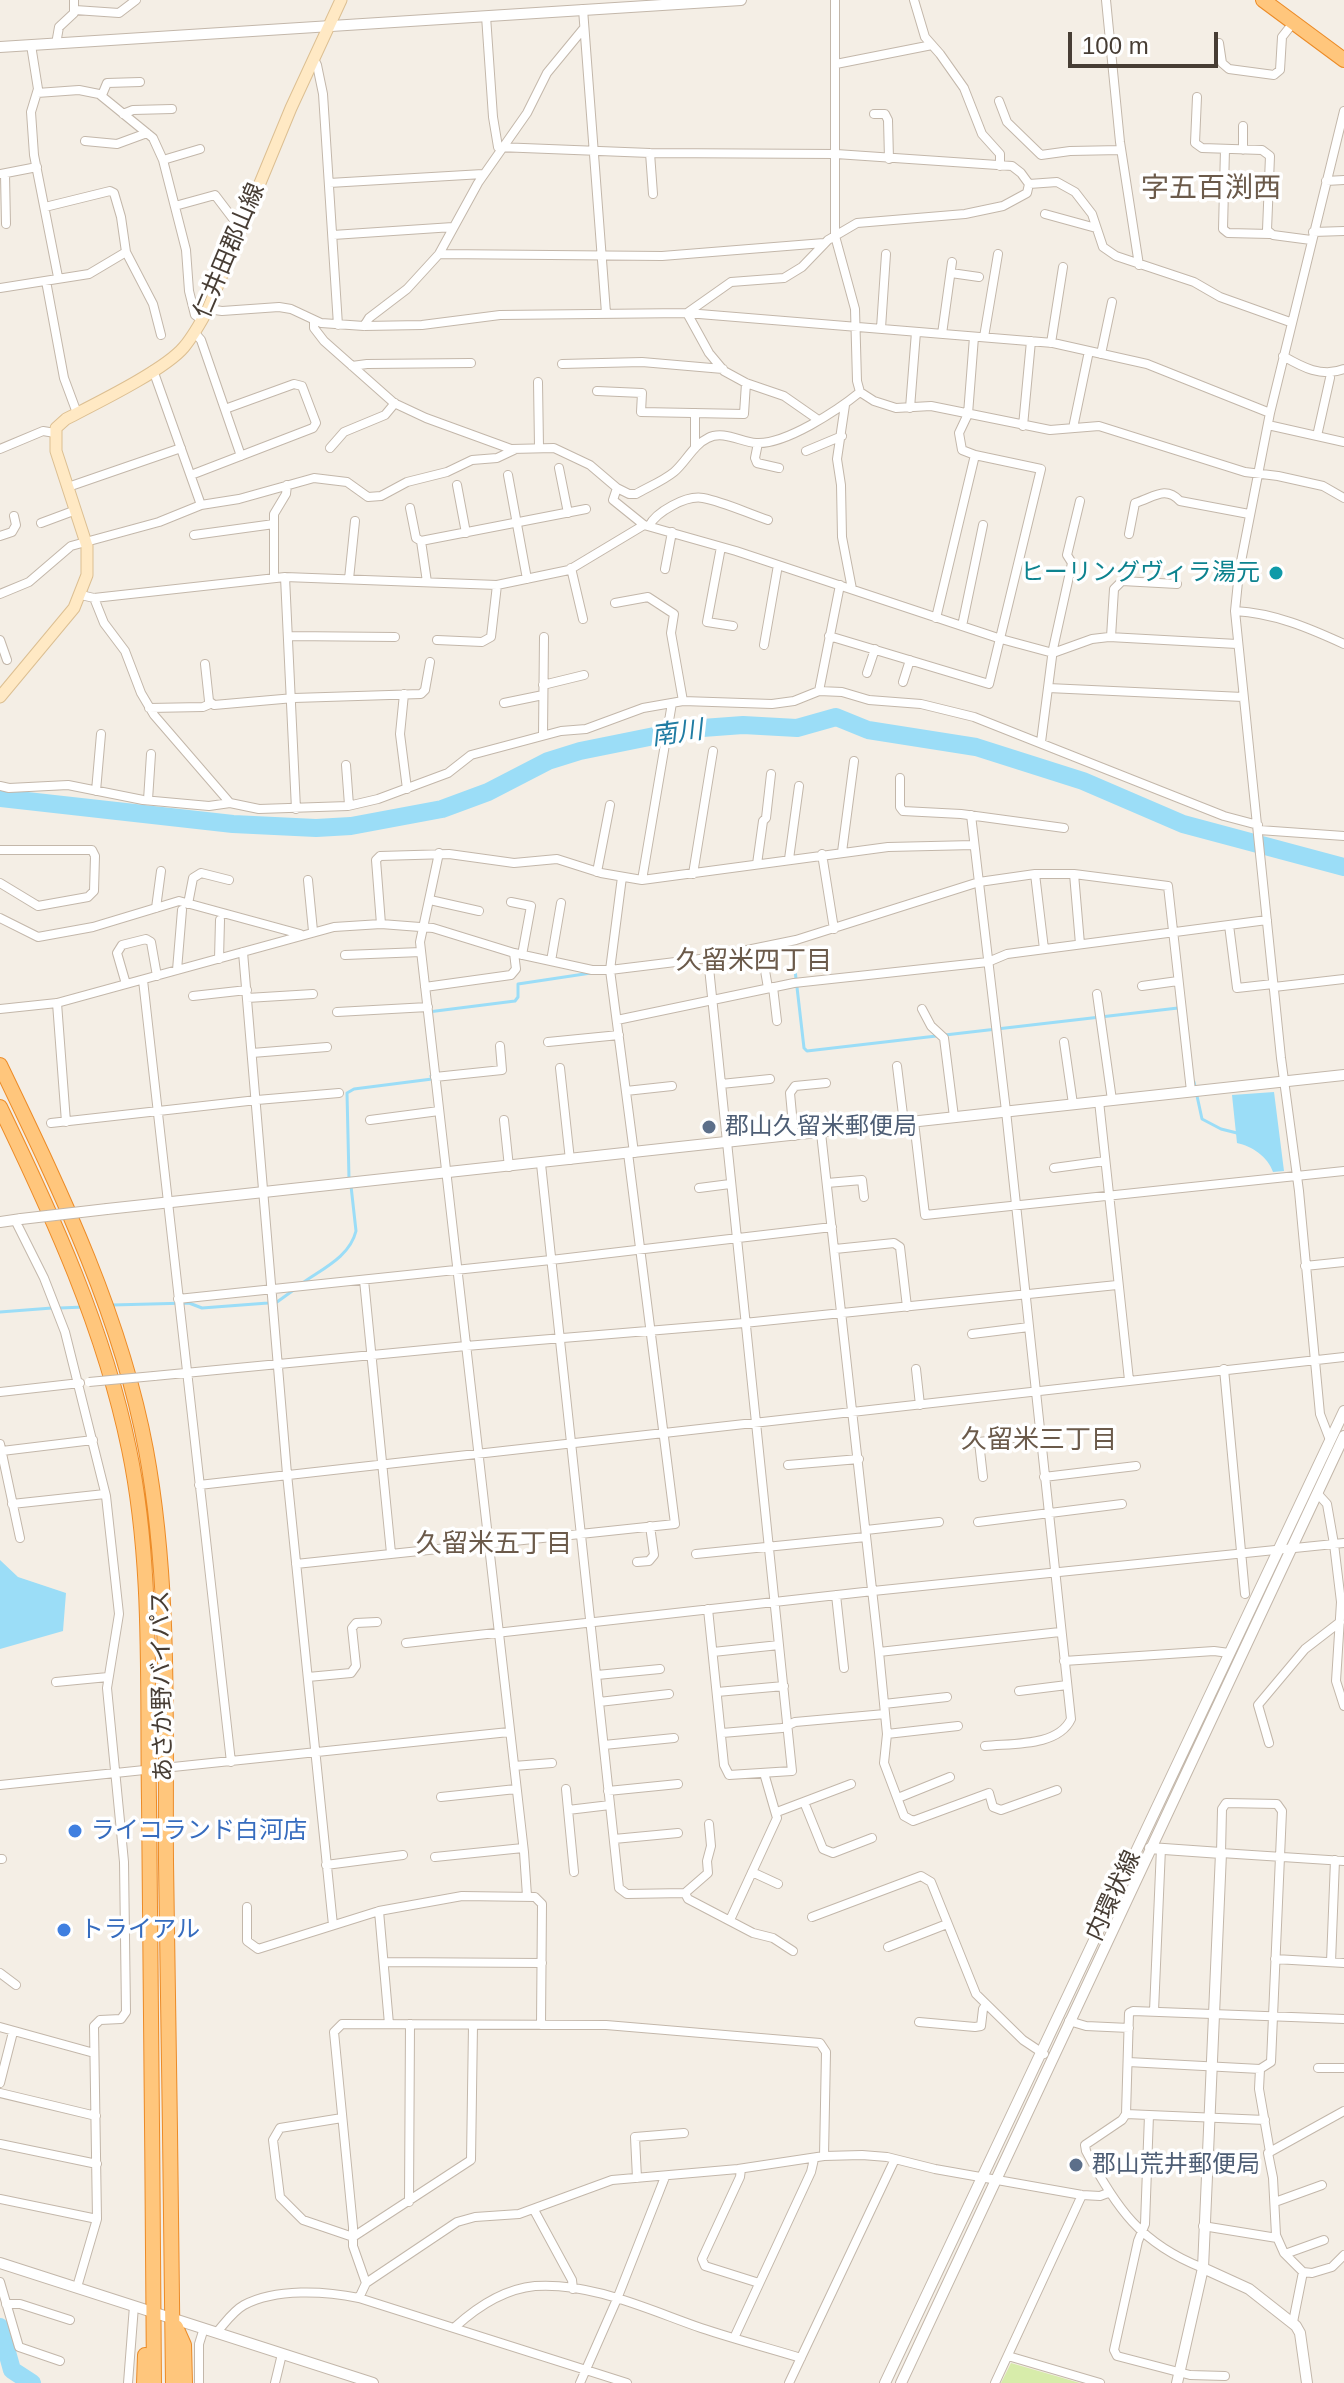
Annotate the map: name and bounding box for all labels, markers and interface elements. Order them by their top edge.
scale bar [1072,16,1222,66]
text: 100 m [1082,32,1149,59]
district label: 字五百渕西 [1141,172,1281,206]
street label: 仁井田郡山線 [189,179,271,323]
place label: ヒーリングヴィラ湯元 [1020,559,1260,587]
marker: ヒーリングヴィラ湯元 [1267,564,1285,582]
water label: 南川 [649,715,705,753]
district label: 久留米四丁目 [676,946,832,978]
place label: 郡山久留米郵便局 [725,1113,917,1141]
marker: 郡山久留米郵便局 [700,1118,718,1136]
district label: 久留米三丁目 [961,1425,1117,1457]
district label: 久留米五丁目 [416,1529,572,1561]
street label: あさか野バイパス [147,1590,179,1782]
place label: ライコランド白河店 [91,1817,307,1845]
marker: ライコランド白河店 [66,1822,84,1840]
street label: 内環状線 [1081,1846,1147,1946]
place label: トライアル [80,1916,200,1944]
marker: トライアル [55,1921,73,1939]
place label: 郡山荒井郵便局 [1092,2151,1260,2179]
marker: 郡山荒井郵便局 [1067,2156,1085,2174]

